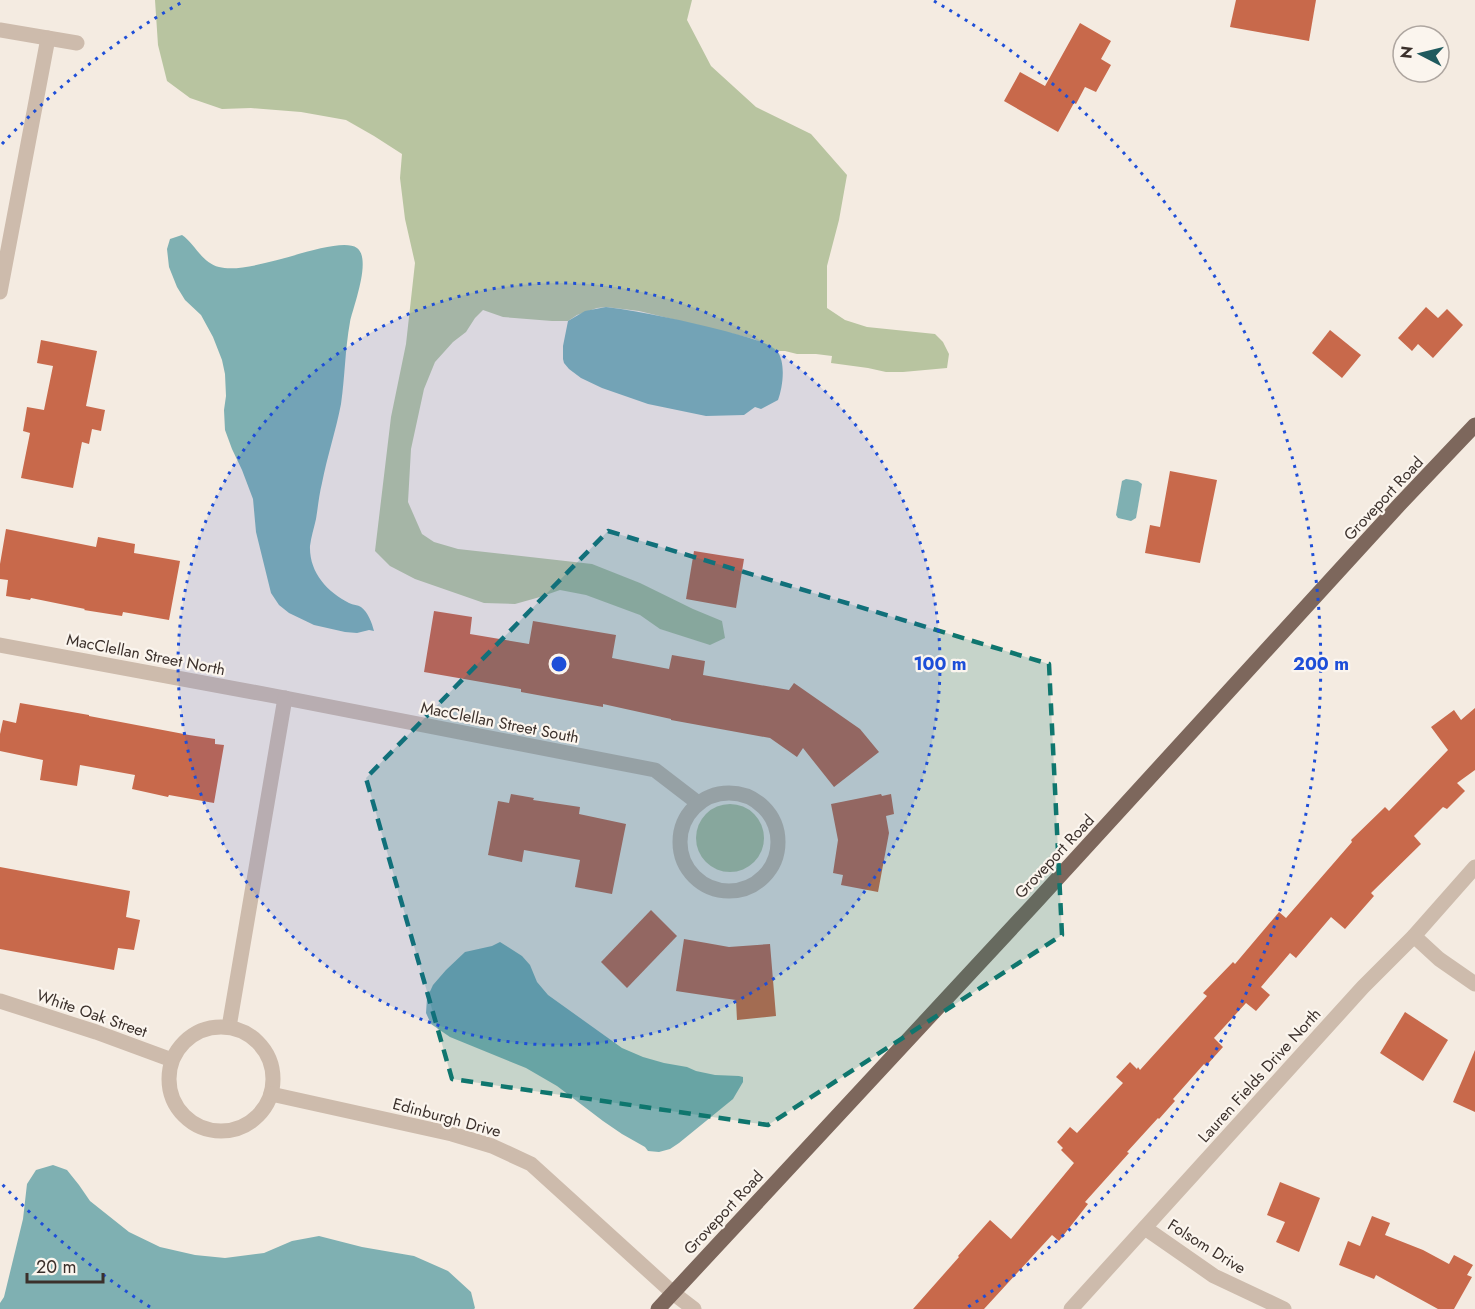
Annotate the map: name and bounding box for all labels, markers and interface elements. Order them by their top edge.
north arrow [1391,24,1451,84]
text: N [1394,45,1419,60]
street label: Groveport Road [1338,451,1428,546]
street label: MacClellan Street North [65,628,227,681]
text: 100 m [913,651,967,677]
text: 200 m [1293,651,1349,677]
centre of rings [549,654,569,674]
street label: MacClellan Street South [419,696,581,749]
street label: Groveport Road [1009,809,1099,904]
street label: White Oak Street [33,984,150,1043]
street label: Lauren Fields Drive North [1193,1003,1326,1148]
street label: Edinburgh Drive [390,1092,504,1143]
street label: Groveport Road [678,1165,768,1260]
street label: Folsom Drive [1163,1213,1250,1279]
scale bar [27,1246,104,1284]
text: 20 m [36,1254,76,1280]

